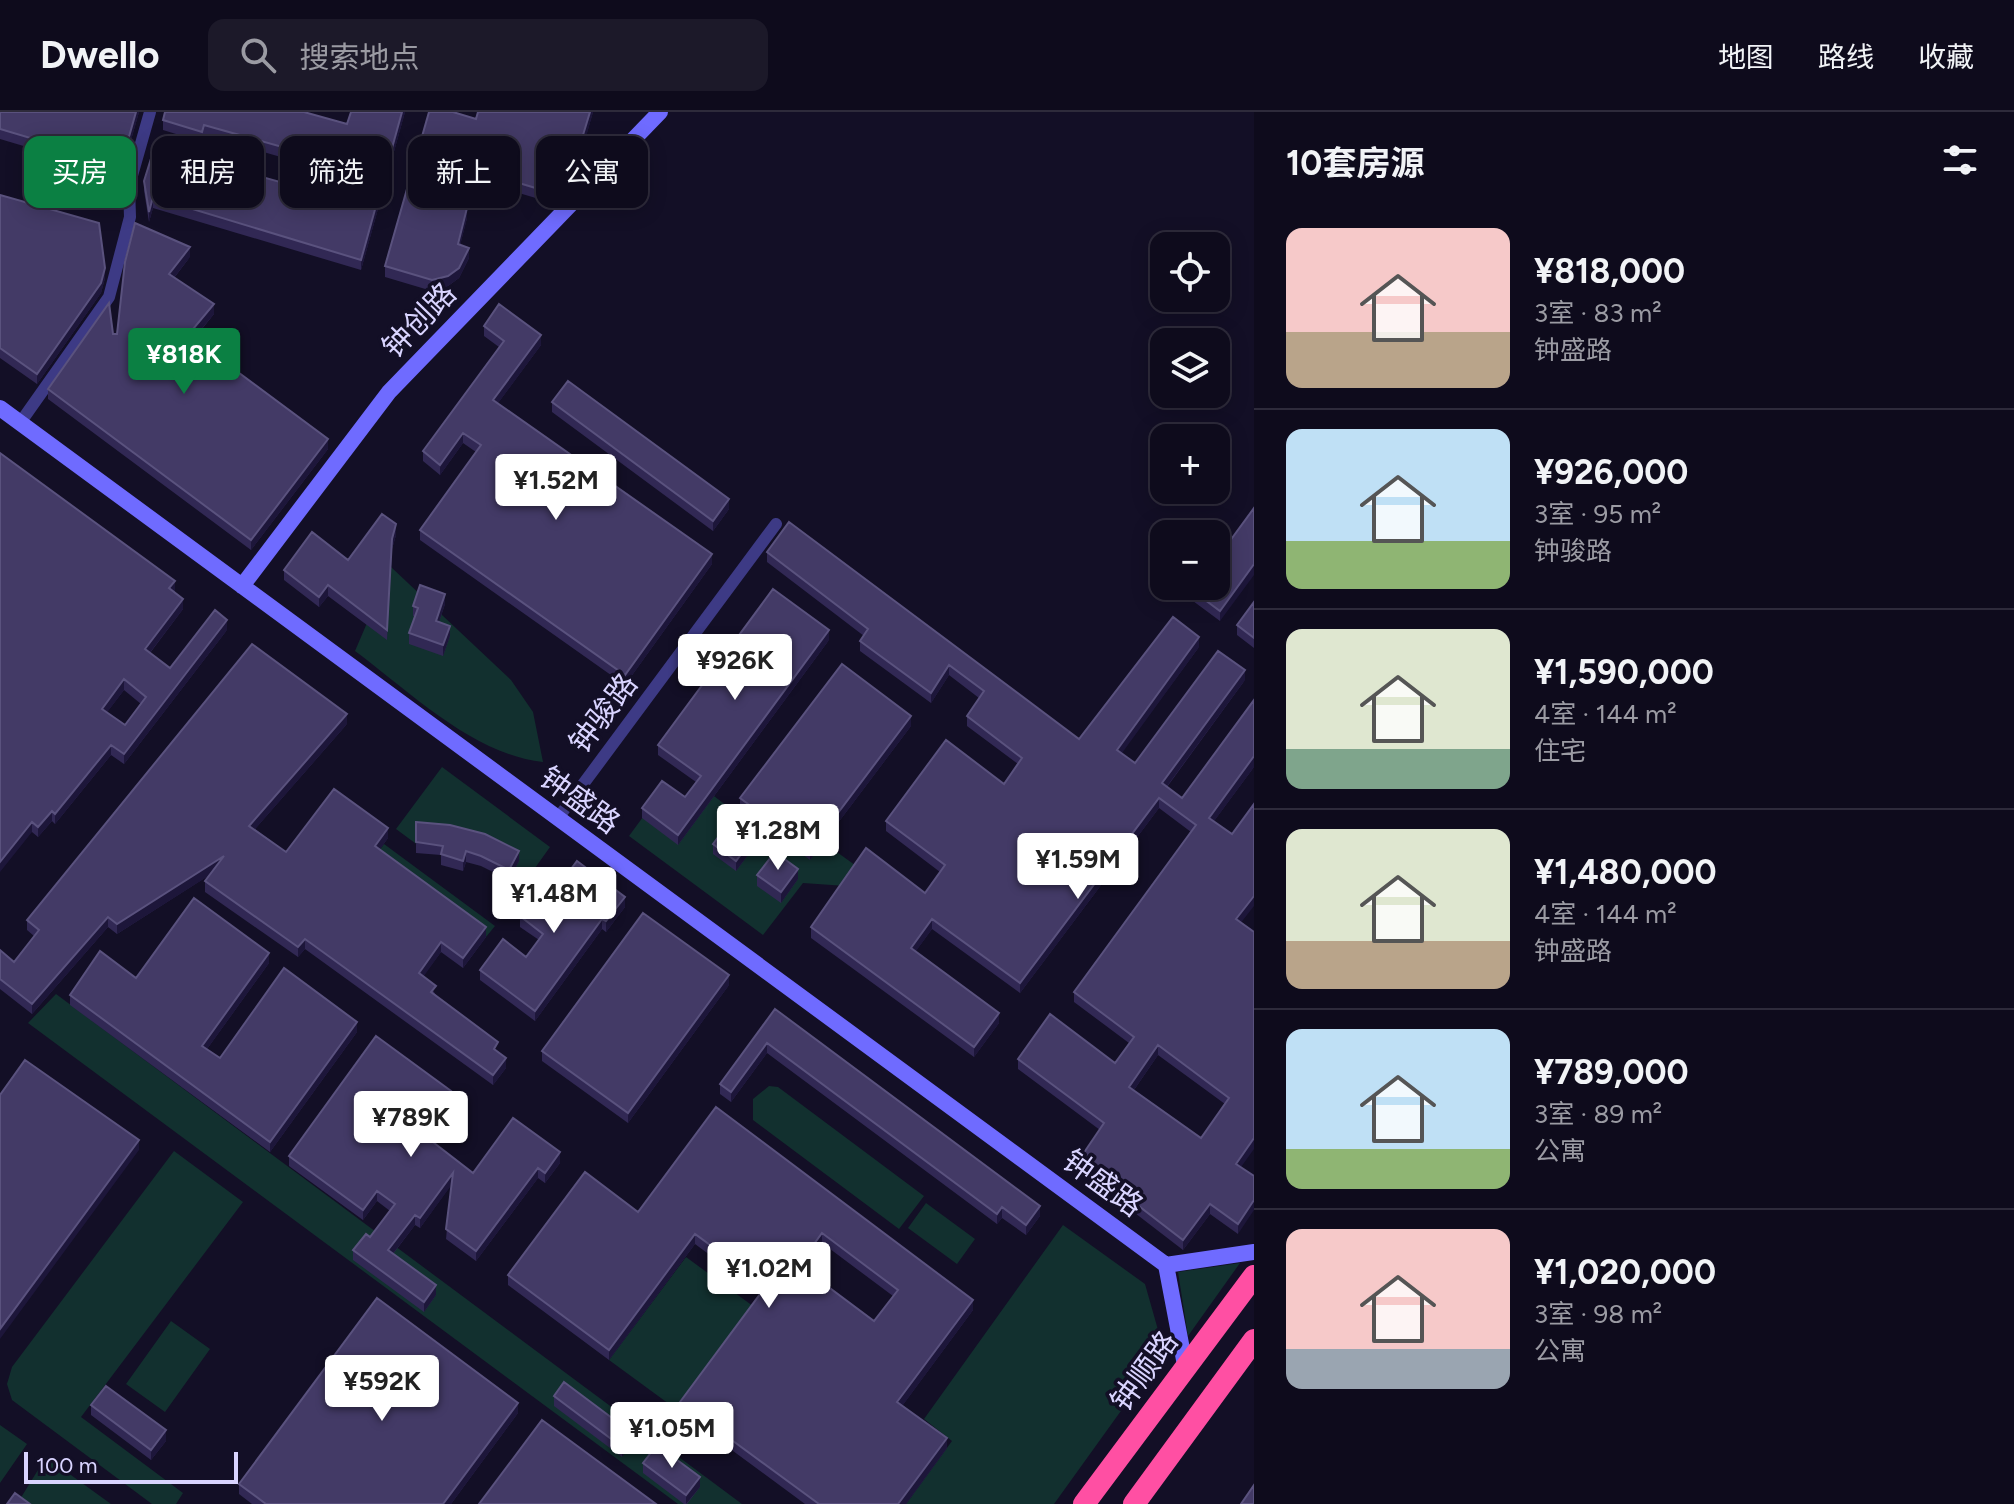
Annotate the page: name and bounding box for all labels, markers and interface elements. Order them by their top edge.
search box [208,19,768,91]
text: Dwello [40,32,160,78]
icon: search [236,33,280,77]
text: 搜索地点 [300,39,420,76]
text: 地图 [1718,40,1774,74]
text: 路线 [1818,40,1874,74]
text: 收藏 [1918,40,1974,74]
chip: 买房 [24,136,136,208]
chip: 租房 [152,136,264,208]
chip: 筛选 [280,136,392,208]
chip: 新上 [408,136,520,208]
chip: 公寓 [536,136,648,208]
icon: filters [1938,138,1982,182]
text: 10套房源 [1286,143,1424,184]
map controls [1150,232,1230,600]
button: locate [1150,232,1230,312]
text: ¥818,000 [1534,251,1685,292]
icon: home [1350,260,1446,356]
street label: 钟创路 [374,275,464,365]
text: 3室 · 83 m² [1534,297,1662,329]
pin: ¥818K [128,328,240,396]
button: layers [1150,328,1230,408]
text: 钟盛路 [1534,334,1612,366]
text: ¥818K [146,338,222,370]
button: + [1150,424,1230,504]
text: ¥926,000 [1534,452,1688,493]
pin: ¥1.52M [491,454,621,522]
icon: home [1350,461,1446,557]
text: ¥1.52M [513,464,599,496]
text: 3室 · 95 m² [1534,498,1661,530]
button: − [1150,520,1230,600]
text: 钟骏路 [1534,535,1612,567]
pin: ¥926K [679,634,791,702]
text: ¥926K [696,644,774,676]
text: ¥1,590,000 [1534,652,1714,693]
icon: home [1350,661,1446,757]
street label: 钟骏路 [561,666,645,760]
text: 4室 · 144 m² [1534,698,1677,730]
text: 住宅 [1534,735,1586,767]
street label: 钟盛路 [533,759,627,841]
pin: ¥1.28M [713,804,843,872]
text: ¥1.28M [735,814,821,846]
pin: ¥1.59M [1013,833,1143,901]
text: ¥1.59M [1035,843,1121,875]
text: ¥1,480,000 [1534,852,1717,893]
icon: home [1350,861,1446,957]
pin: ¥1.48M [489,867,619,935]
text: ¥1.48M [510,877,598,909]
text: 4室 · 144 m² [1534,898,1677,930]
text: 钟盛路 [1534,935,1612,967]
text: ¥789,000 [1534,1052,1689,1093]
icon: home [1350,1061,1446,1157]
pin: ¥789K [355,1091,467,1159]
text: 3室 · 89 m² [1534,1098,1662,1130]
text: ¥789K [372,1101,450,1133]
text: 公寓 [1534,1135,1586,1167]
street label: 钟盛路 [1056,1142,1150,1224]
pin: ¥1.02M [704,1242,834,1310]
text: ¥1.02M [725,1252,813,1284]
text: ¥1,020,000 [1534,1252,1716,1293]
icon: home [1350,1261,1446,1357]
text: 3室 · 98 m² [1534,1298,1662,1330]
street label: 钟顺路 [1103,1324,1185,1418]
text: 公寓 [1534,1335,1586,1367]
pin: ¥592K [326,1355,438,1423]
text: ¥592K [343,1365,421,1397]
pin: ¥1.05M [607,1402,737,1470]
text: ¥1.05M [628,1412,716,1444]
scale bar [24,1448,238,1484]
text: 100 m [36,1452,97,1479]

